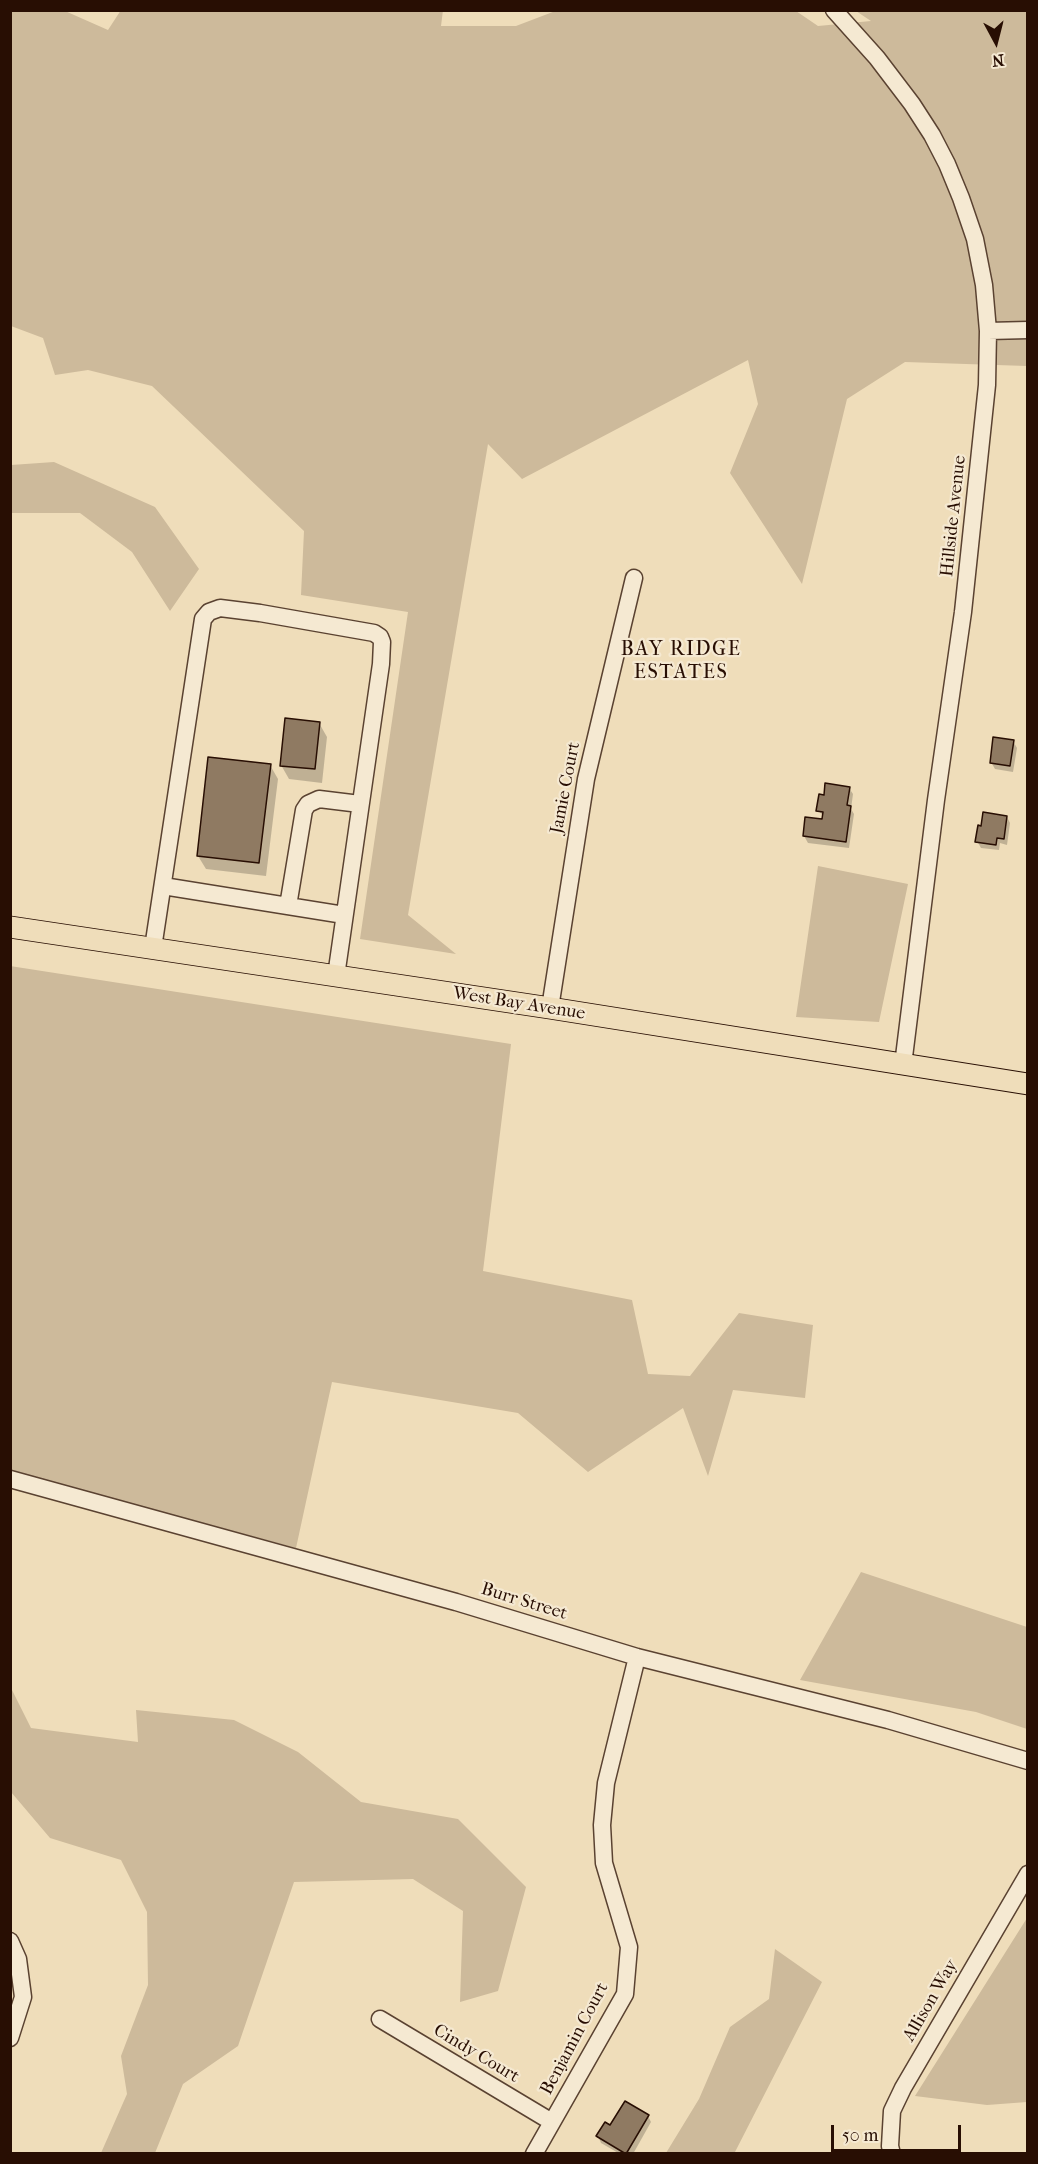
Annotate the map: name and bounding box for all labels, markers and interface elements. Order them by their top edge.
north arrow [966,12,1026,72]
text: N [991,50,1005,71]
street label: Hillside Avenue [937,454,971,578]
district label: BAY RIDGE ESTATES [621,638,741,685]
street label: Jamie Court [547,740,585,836]
street label: West Bay Avenue [451,983,587,1025]
street label: Burr Street [478,1579,570,1625]
street label: Allison Way [899,1956,963,2046]
street label: Benjamin Court [536,1979,614,2099]
street label: Cindy Court [429,2020,523,2088]
scale bar [834,2113,964,2151]
text: 50 m [842,2125,878,2146]

